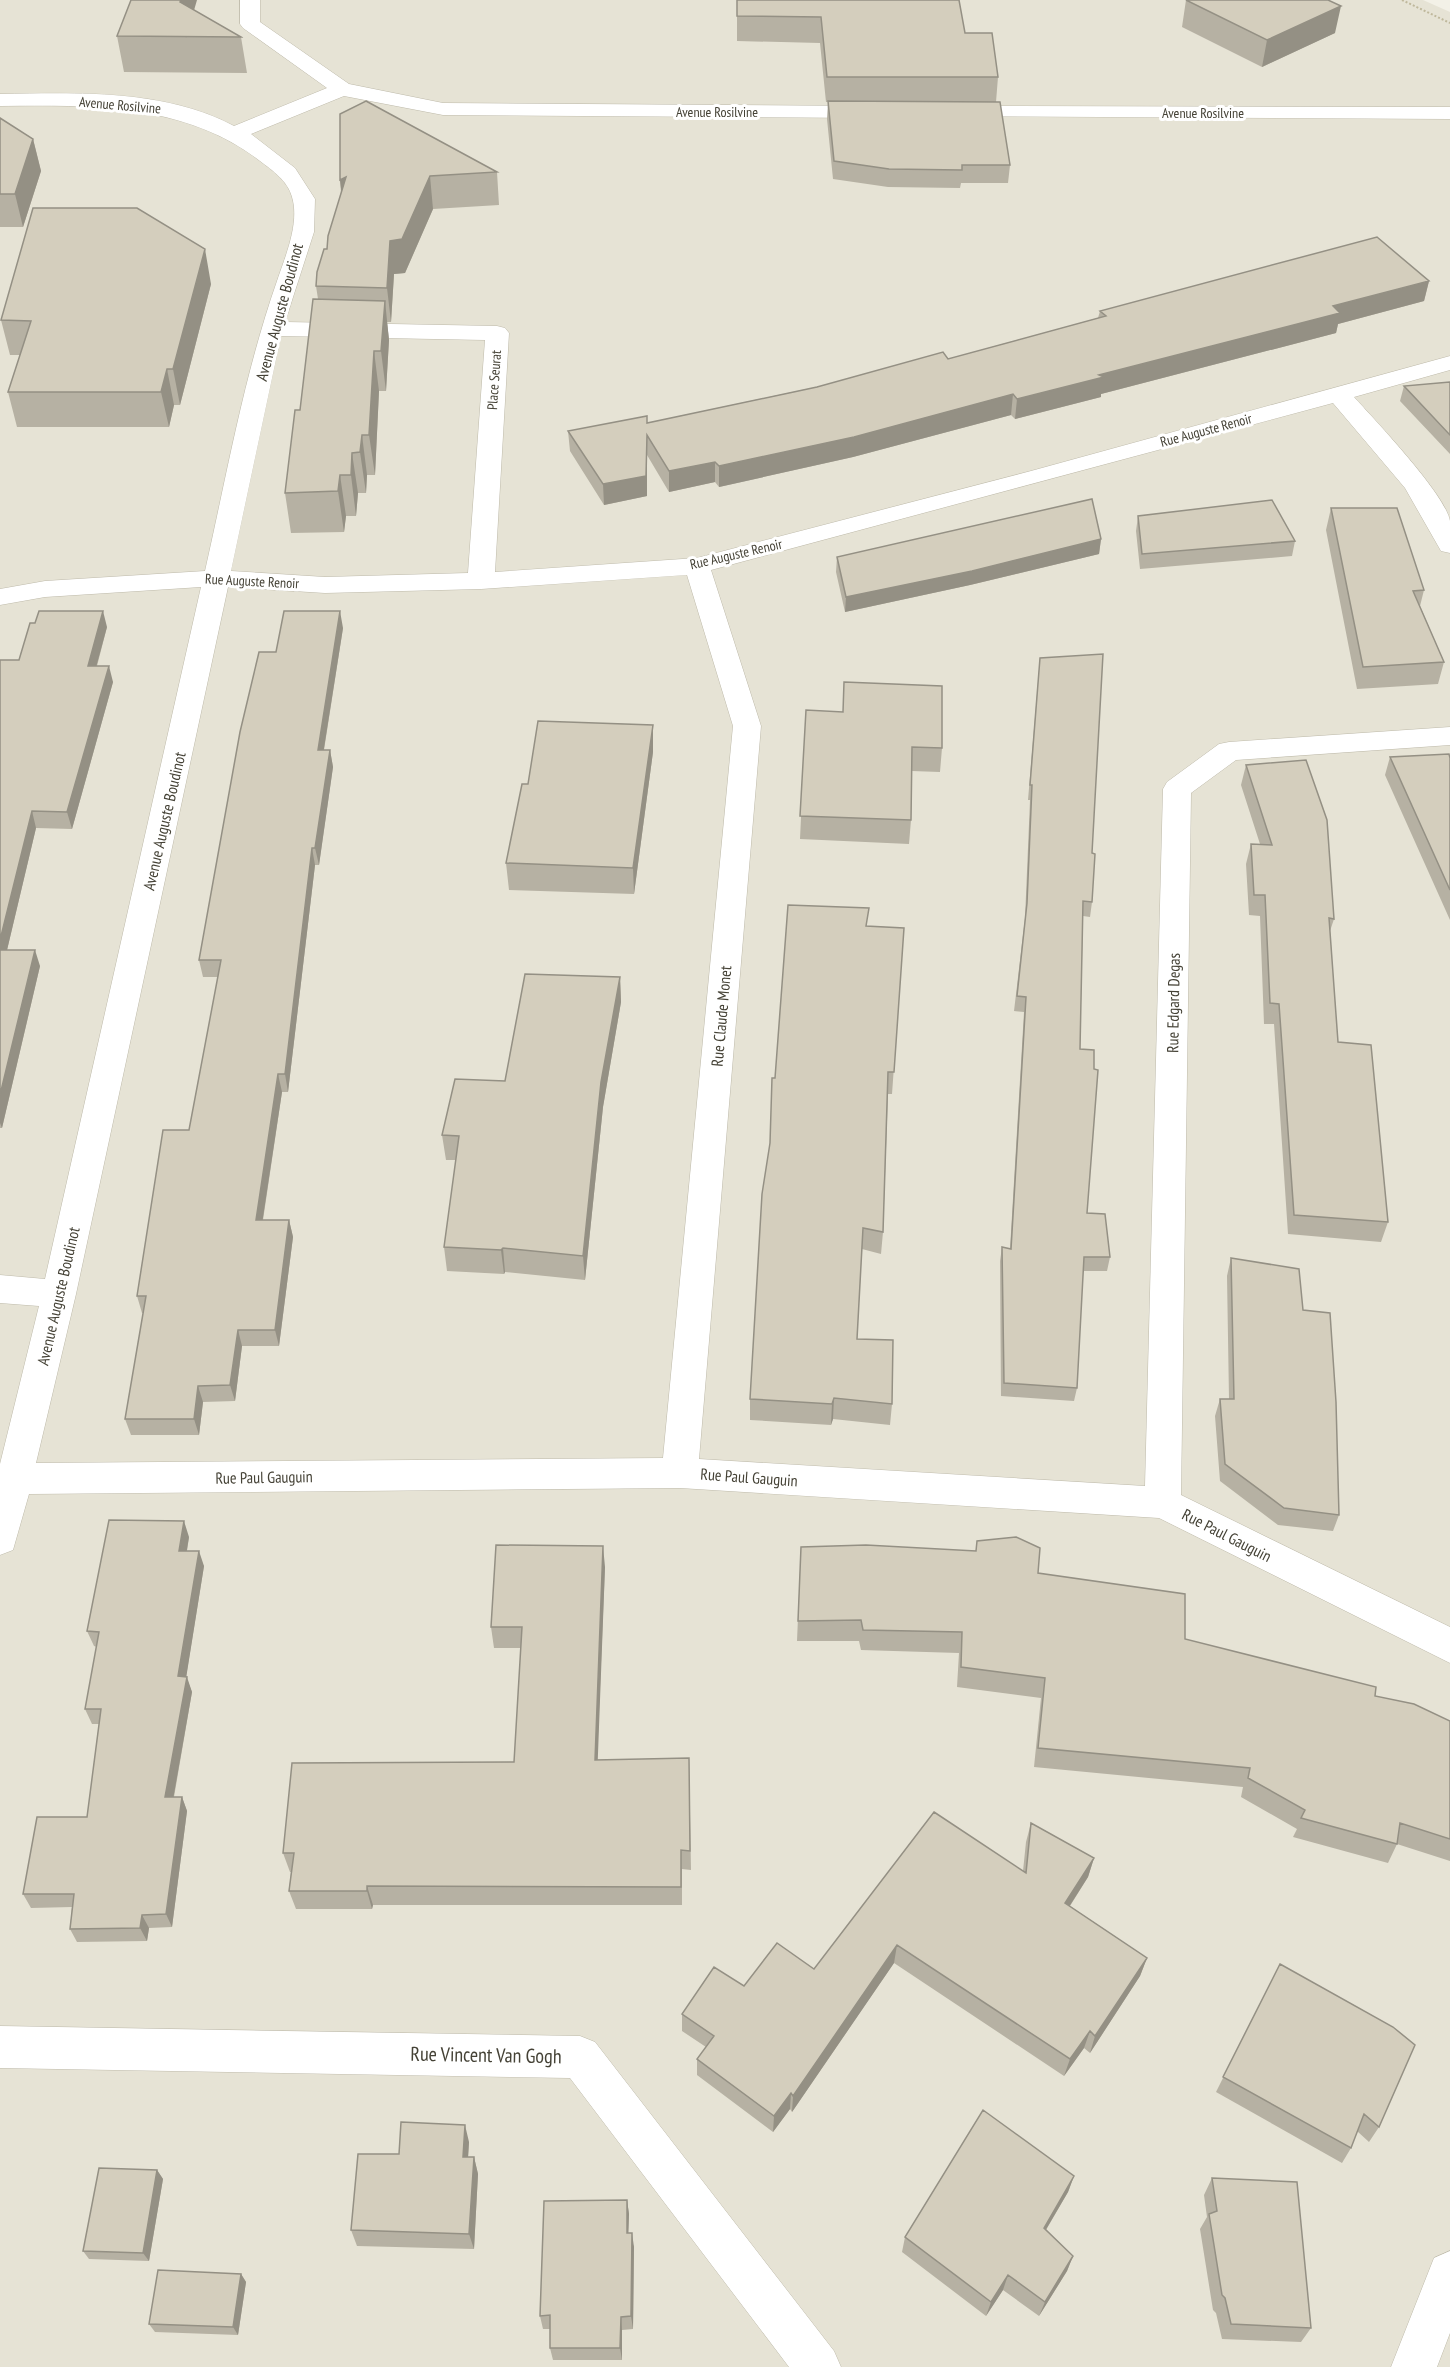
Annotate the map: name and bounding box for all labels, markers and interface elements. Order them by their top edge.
street label: Avenue Rosilvine [78,92,162,118]
street label: Avenue Rosilvine [676,103,758,121]
street label: Avenue Rosilvine [1162,104,1244,122]
street label: Avenue Auguste Boudinot [251,240,307,383]
street label: Place Seurat [483,349,505,410]
street label: Rue Auguste Renoir [1158,409,1254,451]
street label: Rue Auguste Renoir [688,535,784,573]
street label: Rue Auguste Renoir [204,570,300,592]
street label: Avenue Auguste Boudinot [138,749,190,892]
street label: Rue Edgard Degas [1162,953,1184,1053]
street label: Rue Claude Monet [707,964,735,1067]
street label: Avenue Auguste Boudinot [32,1224,84,1367]
street label: Rue Paul Gauguin [700,1464,798,1490]
street label: Rue Paul Gauguin [215,1466,313,1488]
street label: Rue Paul Gauguin [1179,1504,1275,1566]
street label: Rue Vincent Van Gogh [410,2041,562,2069]

